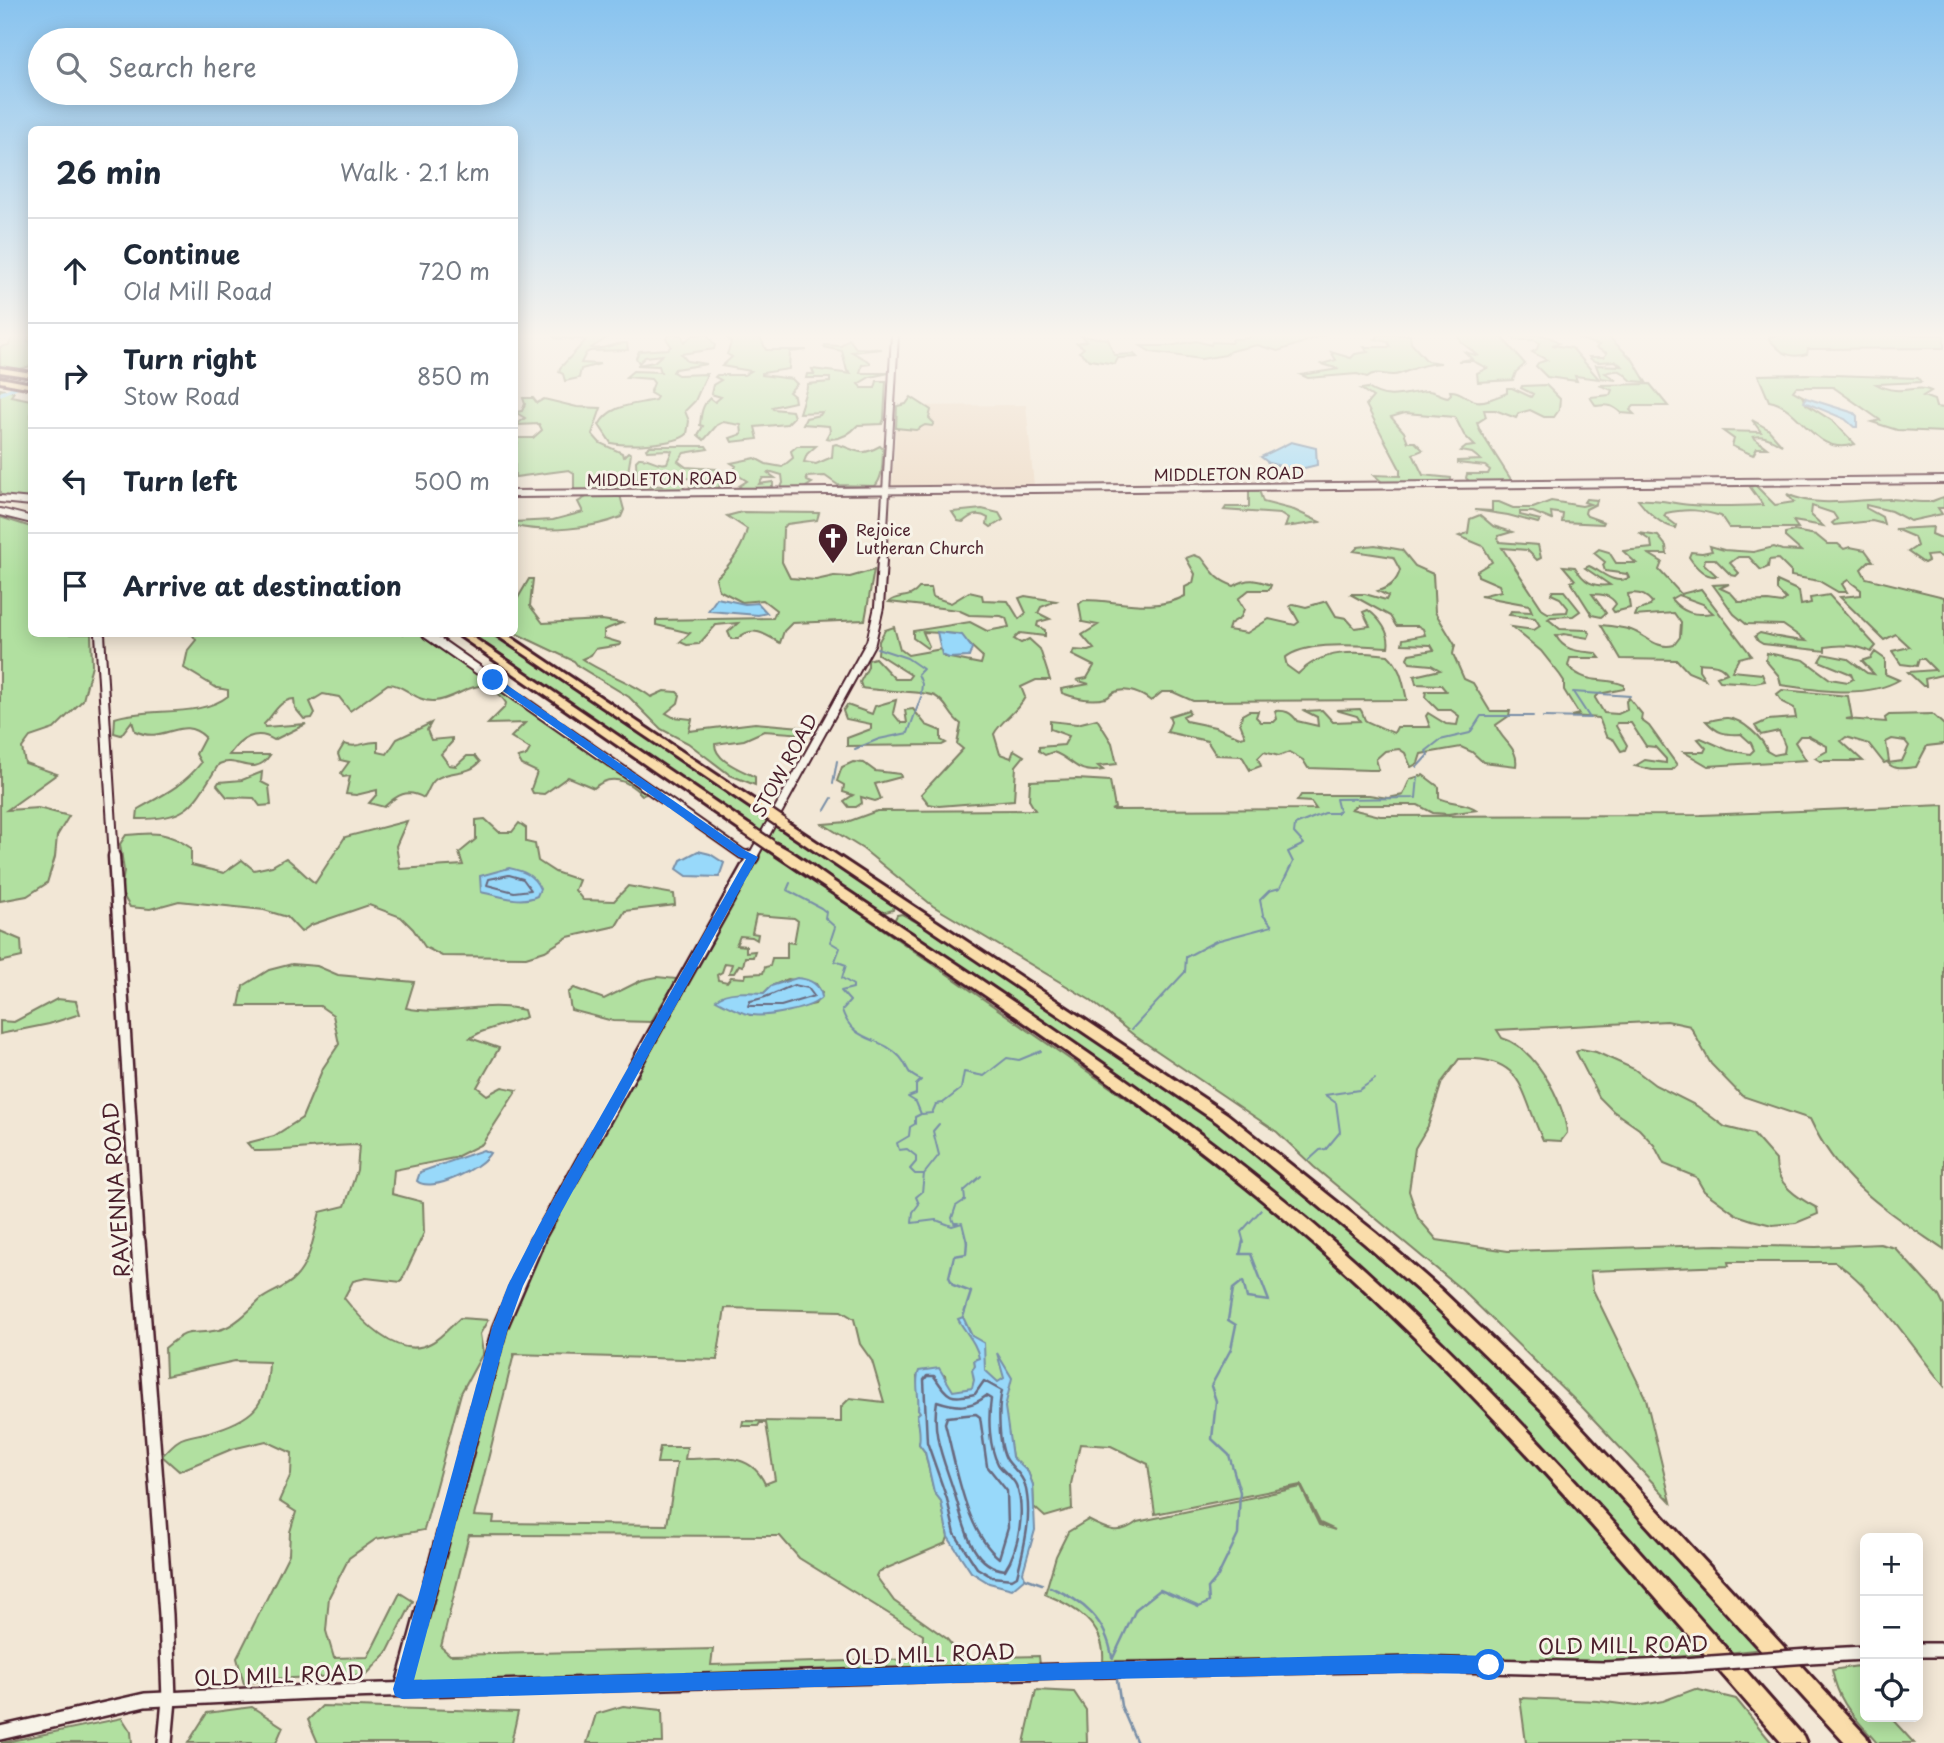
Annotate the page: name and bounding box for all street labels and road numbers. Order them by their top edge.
street label: MIDDLETON ROAD [1153,460,1305,486]
street label: MIDDLETON ROAD [586,465,738,491]
street label: STOW ROAD [744,708,824,822]
street label: RAVENNA ROAD [93,1101,137,1279]
street label: OLD MILL ROAD [1538,1627,1708,1661]
street label: OLD MILL ROAD [844,1634,1016,1672]
street label: OLD MILL ROAD [193,1655,365,1693]

